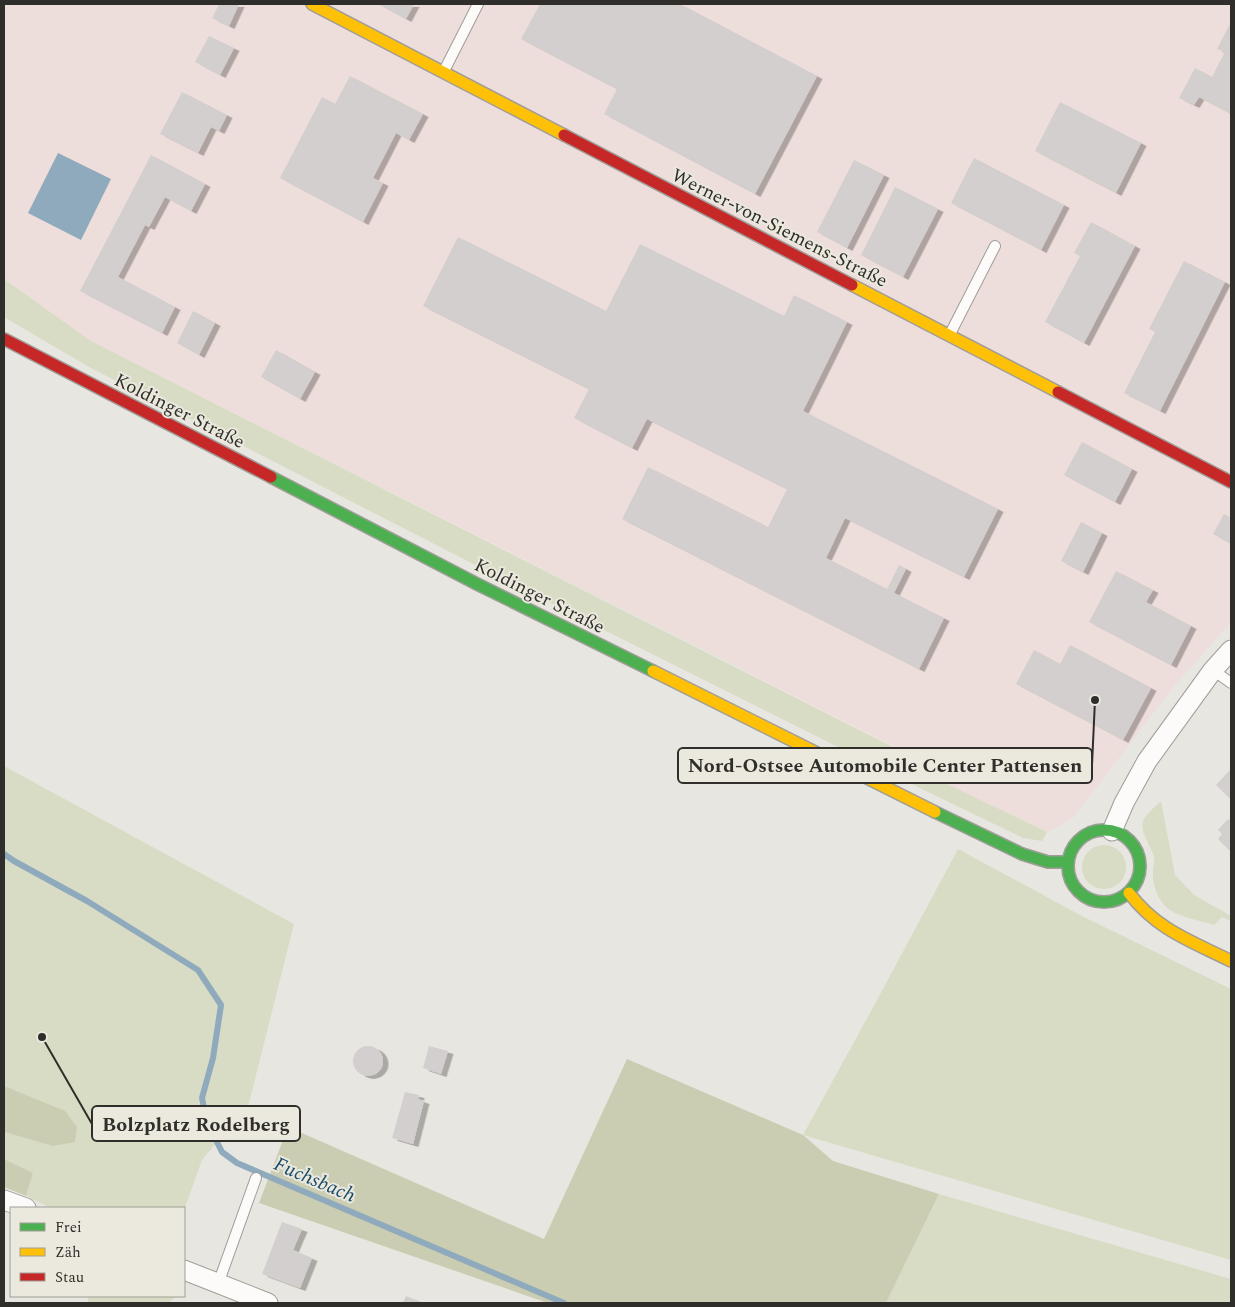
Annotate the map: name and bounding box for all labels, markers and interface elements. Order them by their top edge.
street label: Werner-von-Siemens-Straße [666,161,892,296]
street label: Koldinger Straße [109,366,250,457]
street label: Koldinger Straße [469,551,610,642]
callout: Nord-Ostsee Automobile Center Pattensen [678,748,1092,783]
text: Nord-Ostsee Automobile Center Pattensen [688,751,1082,781]
callout: Bolzplatz Rodelberg [92,1106,300,1141]
text: Bolzplatz Rodelberg [102,1110,290,1140]
water label: Fuchsbach [269,1149,360,1211]
legend [10,1207,185,1297]
text: Frei [55,1216,82,1239]
text: Zäh [55,1241,81,1264]
text: Stau [55,1266,84,1289]

